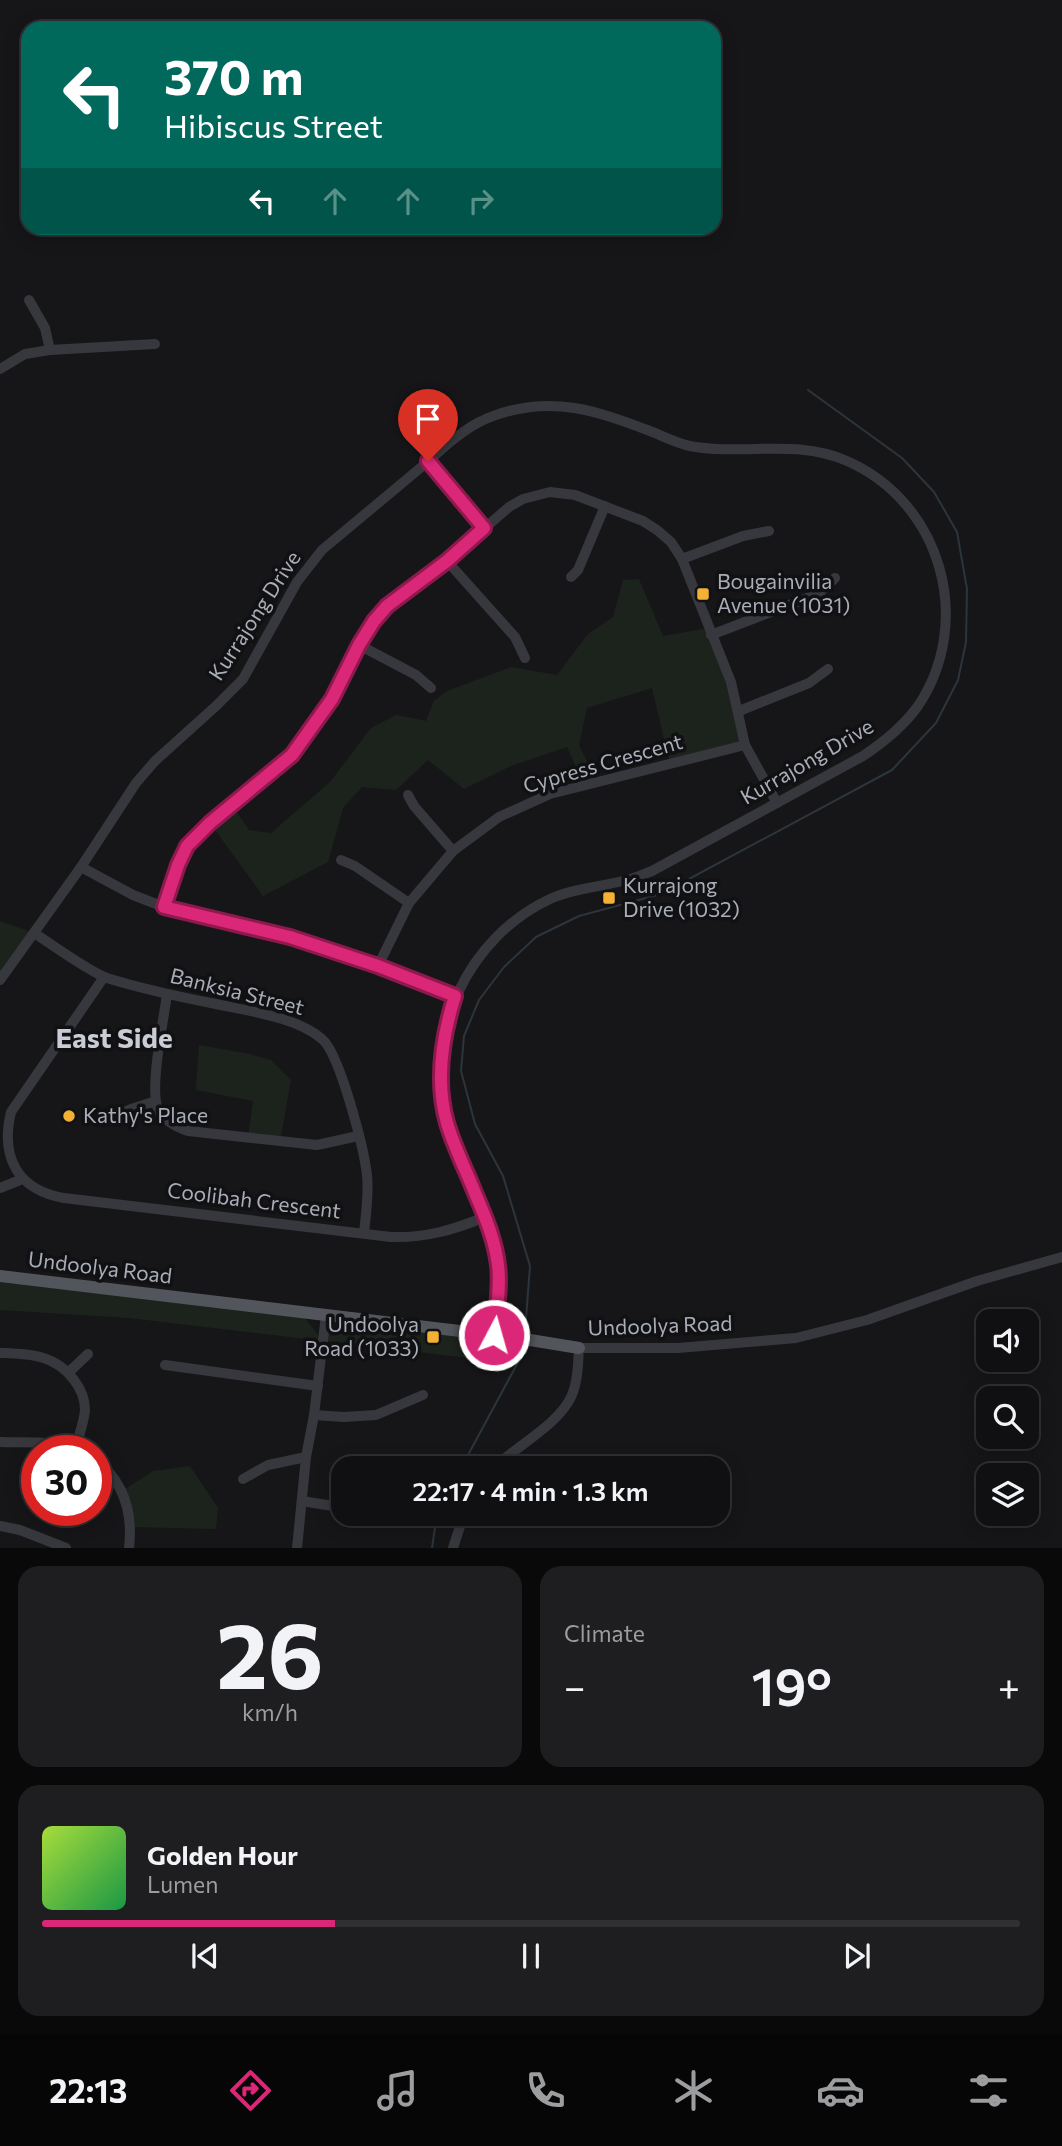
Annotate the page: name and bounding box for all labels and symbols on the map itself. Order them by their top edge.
pin [398,389,458,461]
street label: Kurrajong Drive [203,546,305,685]
place label: Bougainvilia Avenue (1031) [717,568,850,617]
marker: Bougainvilia Avenue (1031) [695,586,711,602]
street label: Kurrajong Drive [735,713,877,809]
street label: Cypress Crescent [520,728,685,797]
place label: Kurrajong Drive (1032) [623,872,740,921]
marker: Kurrajong Drive (1032) [601,890,617,906]
street label: Banksia Street [168,962,307,1019]
district label: East Side [55,1020,173,1054]
place label: Kathy's Place [83,1102,208,1127]
marker: Kathy's Place [61,1108,77,1124]
street label: Coolibah Crescent [166,1176,342,1223]
street label: Undoolya Road [27,1245,173,1288]
position arrow [457,1298,531,1372]
street label: Undoolya Road [587,1309,733,1340]
place label: Undoolya Road (1033) [304,1311,419,1360]
marker: Undoolya Road (1033) [425,1329,441,1345]
speed limit sign: 30 [21,1435,112,1526]

